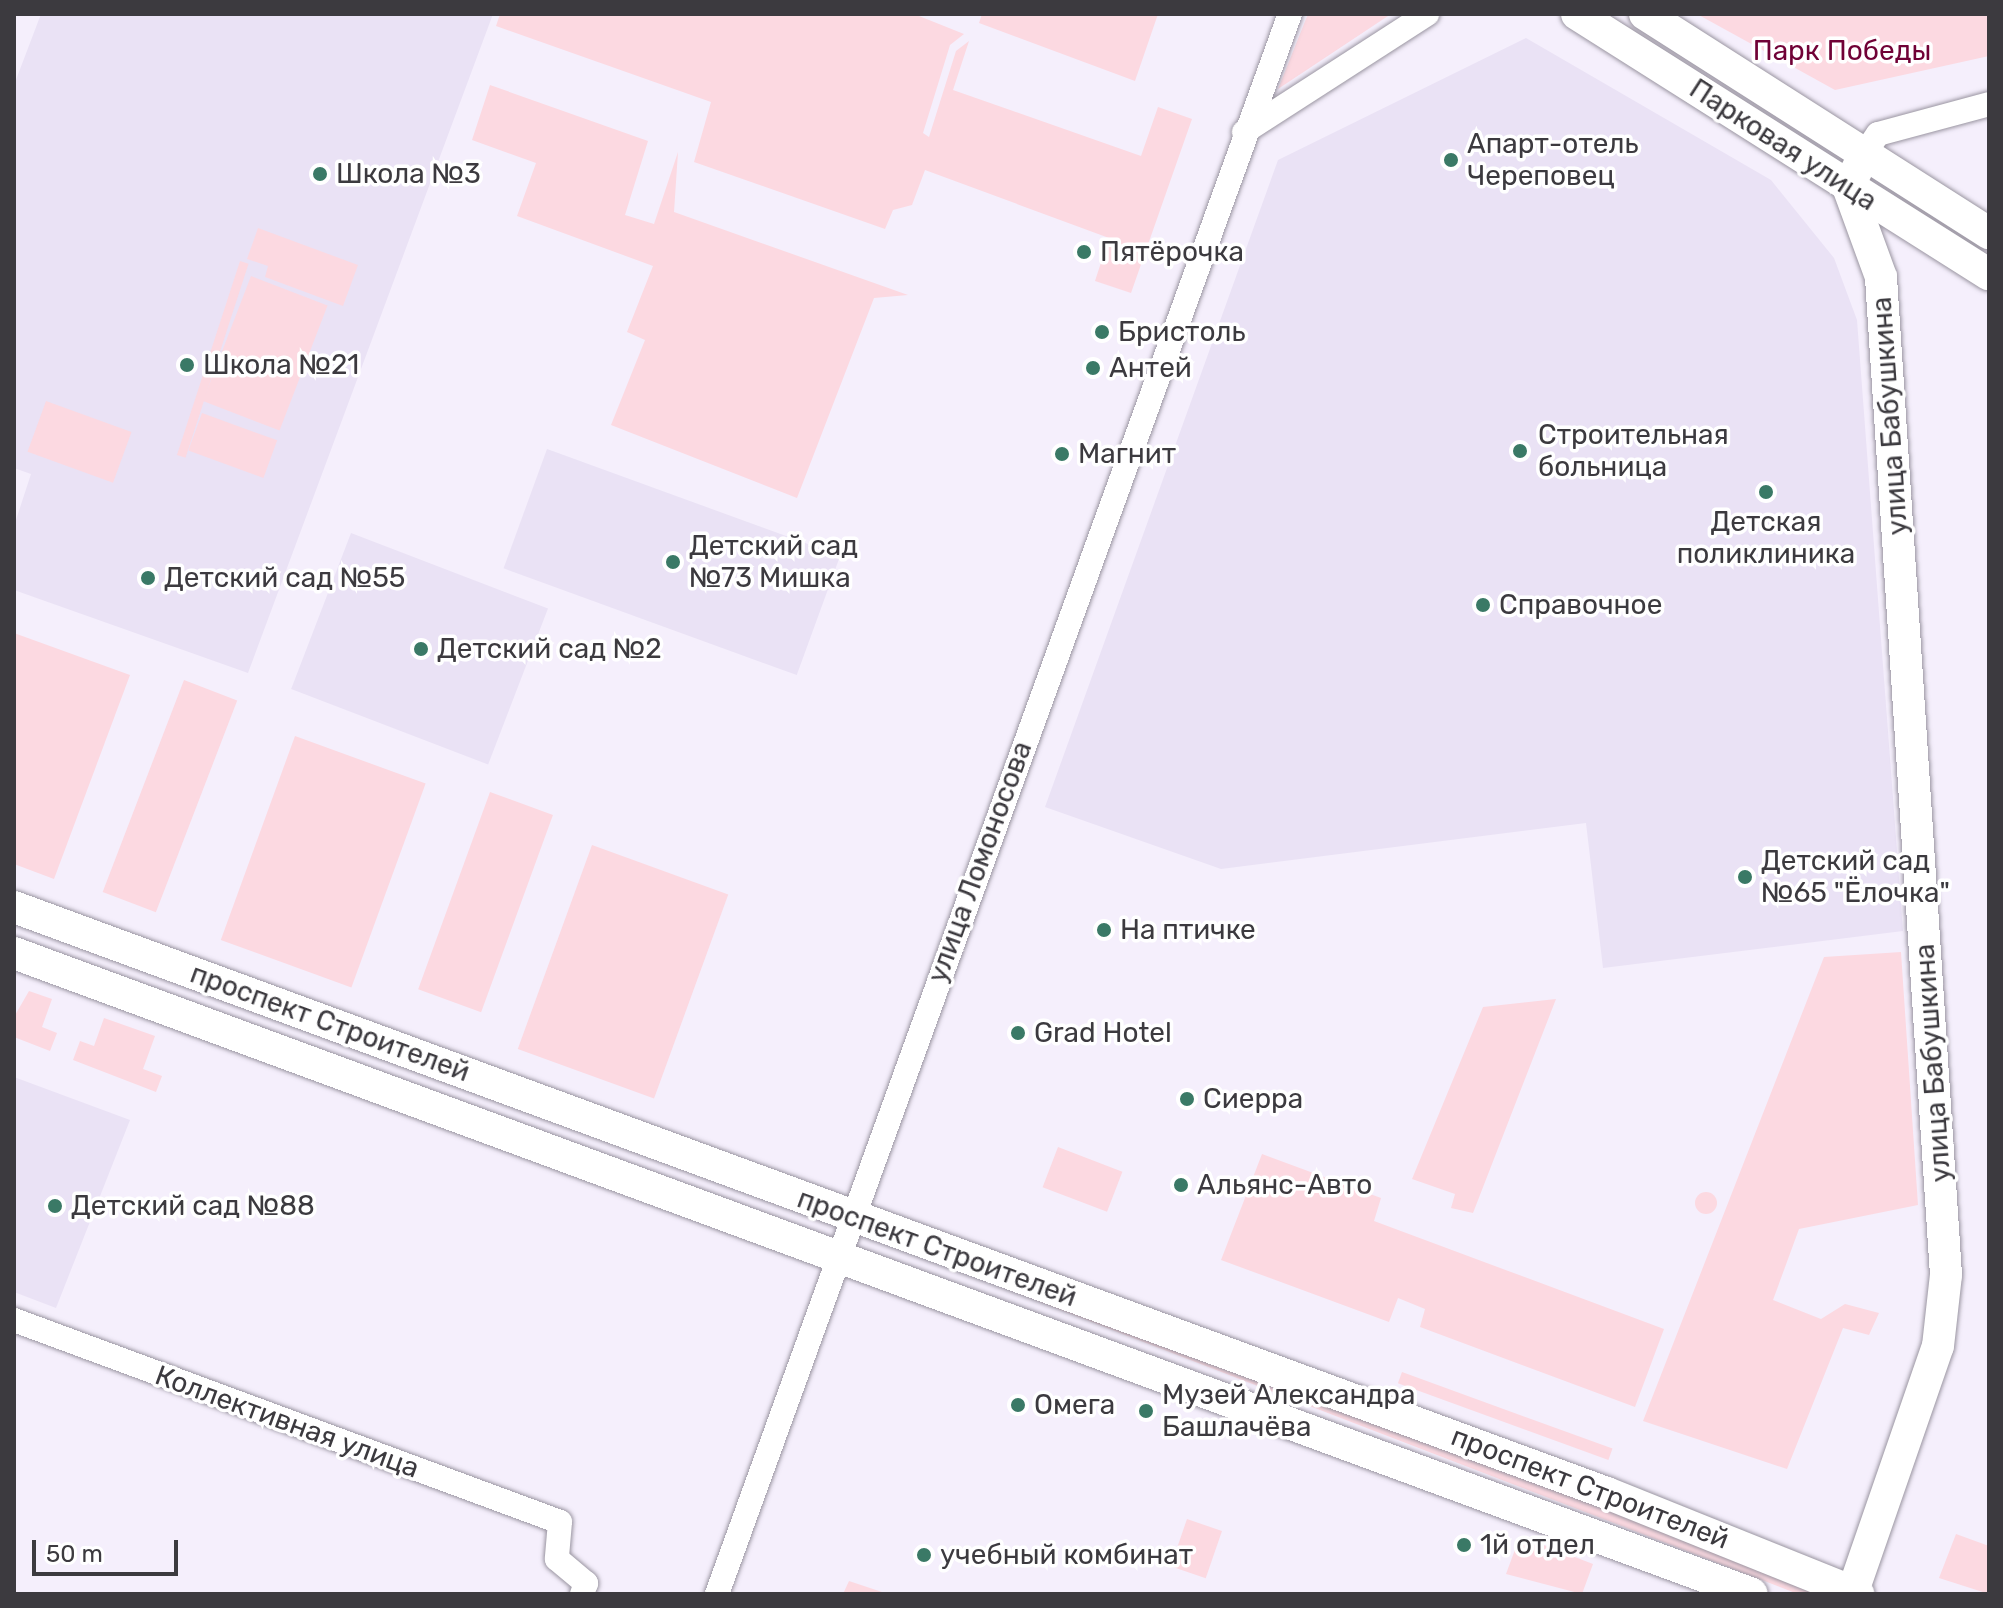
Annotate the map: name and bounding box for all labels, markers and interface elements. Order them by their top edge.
park label: Парк Победы [1753,34,1931,68]
street label: Парковая улица [1683,72,1883,218]
place label: Апарт-отель Череповец [1467,127,1639,193]
marker: Апарт-отель Череповец [1442,151,1460,169]
place label: Школа №3 [336,157,481,191]
marker: Школа №3 [311,165,329,183]
place label: Пятёрочка [1100,235,1244,269]
marker: Пятёрочка [1075,243,1093,261]
street label: улица Бабушкина [1865,296,1915,536]
place label: Бристоль [1118,315,1246,349]
marker: Бристоль [1093,323,1111,341]
place label: Школа №21 [203,348,359,382]
place label: Антей [1109,351,1192,385]
marker: Школа №21 [178,356,196,374]
marker: Антей [1084,359,1102,377]
place label: Строительная больница [1538,418,1729,484]
place label: Магнит [1078,437,1176,471]
marker: Строительная больница [1509,440,1531,462]
marker: Магнит [1053,445,1071,463]
marker: Детская поликлиника [1757,483,1775,501]
place label: Детская поликлиника [1677,505,1855,571]
place label: Детский сад №73 Мишка [689,529,858,595]
marker: Детский сад №73 Мишка [664,553,682,571]
place label: Детский сад №55 [164,561,405,595]
marker: Детский сад №55 [139,569,157,587]
place label: Справочное [1499,588,1662,622]
marker: Справочное [1474,596,1492,614]
place label: Детский сад №2 [437,632,662,666]
marker: Детский сад №2 [412,640,430,658]
street label: улица Ломоносова [921,737,1039,987]
place label: Детский сад №65 "Ёлочка" [1761,844,1950,910]
marker: Детский сад №65 "Ёлочка" [1736,868,1754,886]
place label: На птичке [1120,913,1256,947]
marker: На птичке [1095,921,1113,939]
street label: улица Бабушкина [1908,943,1958,1183]
street label: проспект Строителей [186,957,474,1089]
place label: Grad Hotel [1034,1016,1172,1050]
marker: Grad Hotel [1009,1024,1027,1042]
place label: Сиерра [1203,1082,1303,1116]
marker: Сиерра [1178,1090,1196,1108]
place label: Альянс-Авто [1197,1168,1372,1202]
marker: Альянс-Авто [1172,1176,1190,1194]
street label: проспект Строителей [793,1182,1081,1314]
place label: Детский сад №88 [71,1189,315,1223]
marker: Детский сад №88 [46,1197,64,1215]
street label: Коллективная улица [150,1359,424,1485]
place label: Музей Александра Башлачёва [1162,1378,1415,1444]
place label: Омега [1034,1388,1115,1422]
marker: Омега [1009,1396,1027,1414]
marker: Музей Александра Башлачёва [1137,1402,1155,1420]
street label: проспект Строителей [1446,1419,1734,1557]
scale bar [36,1524,182,1574]
place label: 1й отдел [1480,1528,1595,1562]
marker: 1й отдел [1455,1536,1473,1554]
place label: учебный комбинат [940,1538,1193,1572]
text: 50 m [46,1540,103,1568]
marker: учебный комбинат [915,1546,933,1564]

